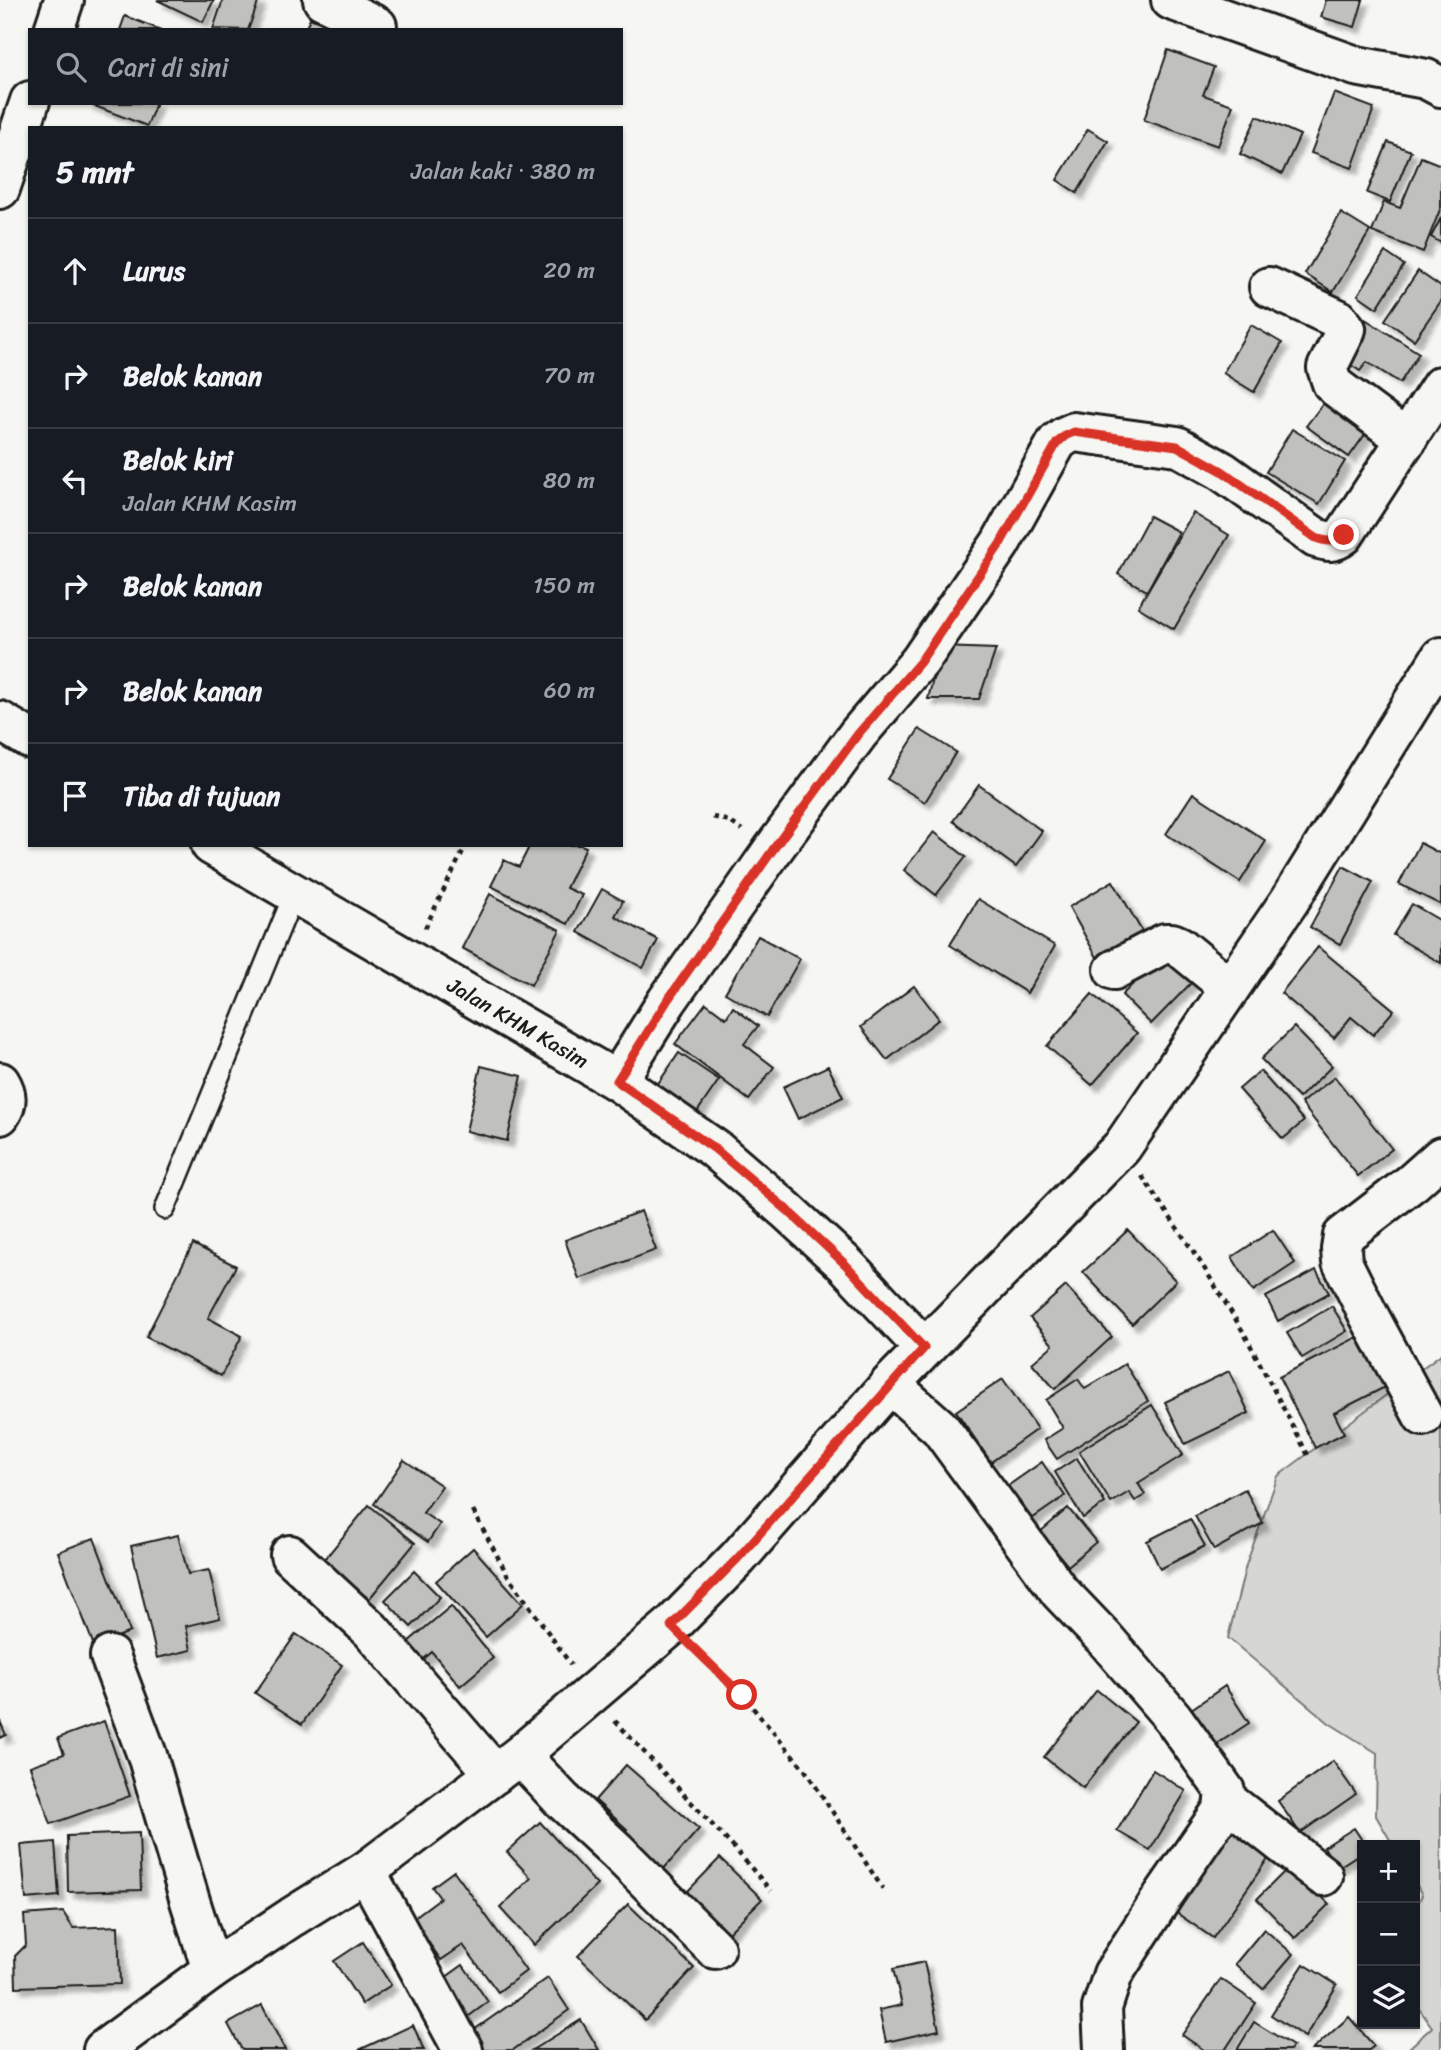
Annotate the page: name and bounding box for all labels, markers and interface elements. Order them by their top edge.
search box [28,28,623,105]
text: Cari di sini [108,44,229,90]
icon: search [52,48,90,86]
text: 5 mnt [56,145,133,199]
text: Jalan kaki · 380 m [411,151,595,192]
text: Lurus [123,248,186,294]
text: 20 m [544,250,595,291]
icon: ahead [56,252,94,290]
text: Belok kanan [123,353,262,399]
text: 70 m [544,355,595,396]
icon: right [56,357,94,395]
text: Belok kiri [123,437,233,483]
text: 80 m [543,460,595,501]
icon: left [56,462,94,500]
text: Jalan KHM Kasim [123,483,297,524]
route end [1328,519,1359,550]
text: Belok kanan [123,563,262,609]
text: 150 m [533,565,595,606]
icon: right [56,567,94,605]
text: Belok kanan [123,668,262,714]
text: 60 m [544,670,595,711]
icon: right [56,672,94,710]
text: Tiba di tujuan [123,773,280,819]
icon: arrive [56,777,94,815]
street label: Jalan KHM Kasim [439,966,596,1079]
route start [726,1679,757,1710]
map controls [1357,1840,1420,2029]
button: + [1357,1840,1420,1903]
button: − [1357,1903,1420,1966]
button: layers [1357,1966,1420,2029]

